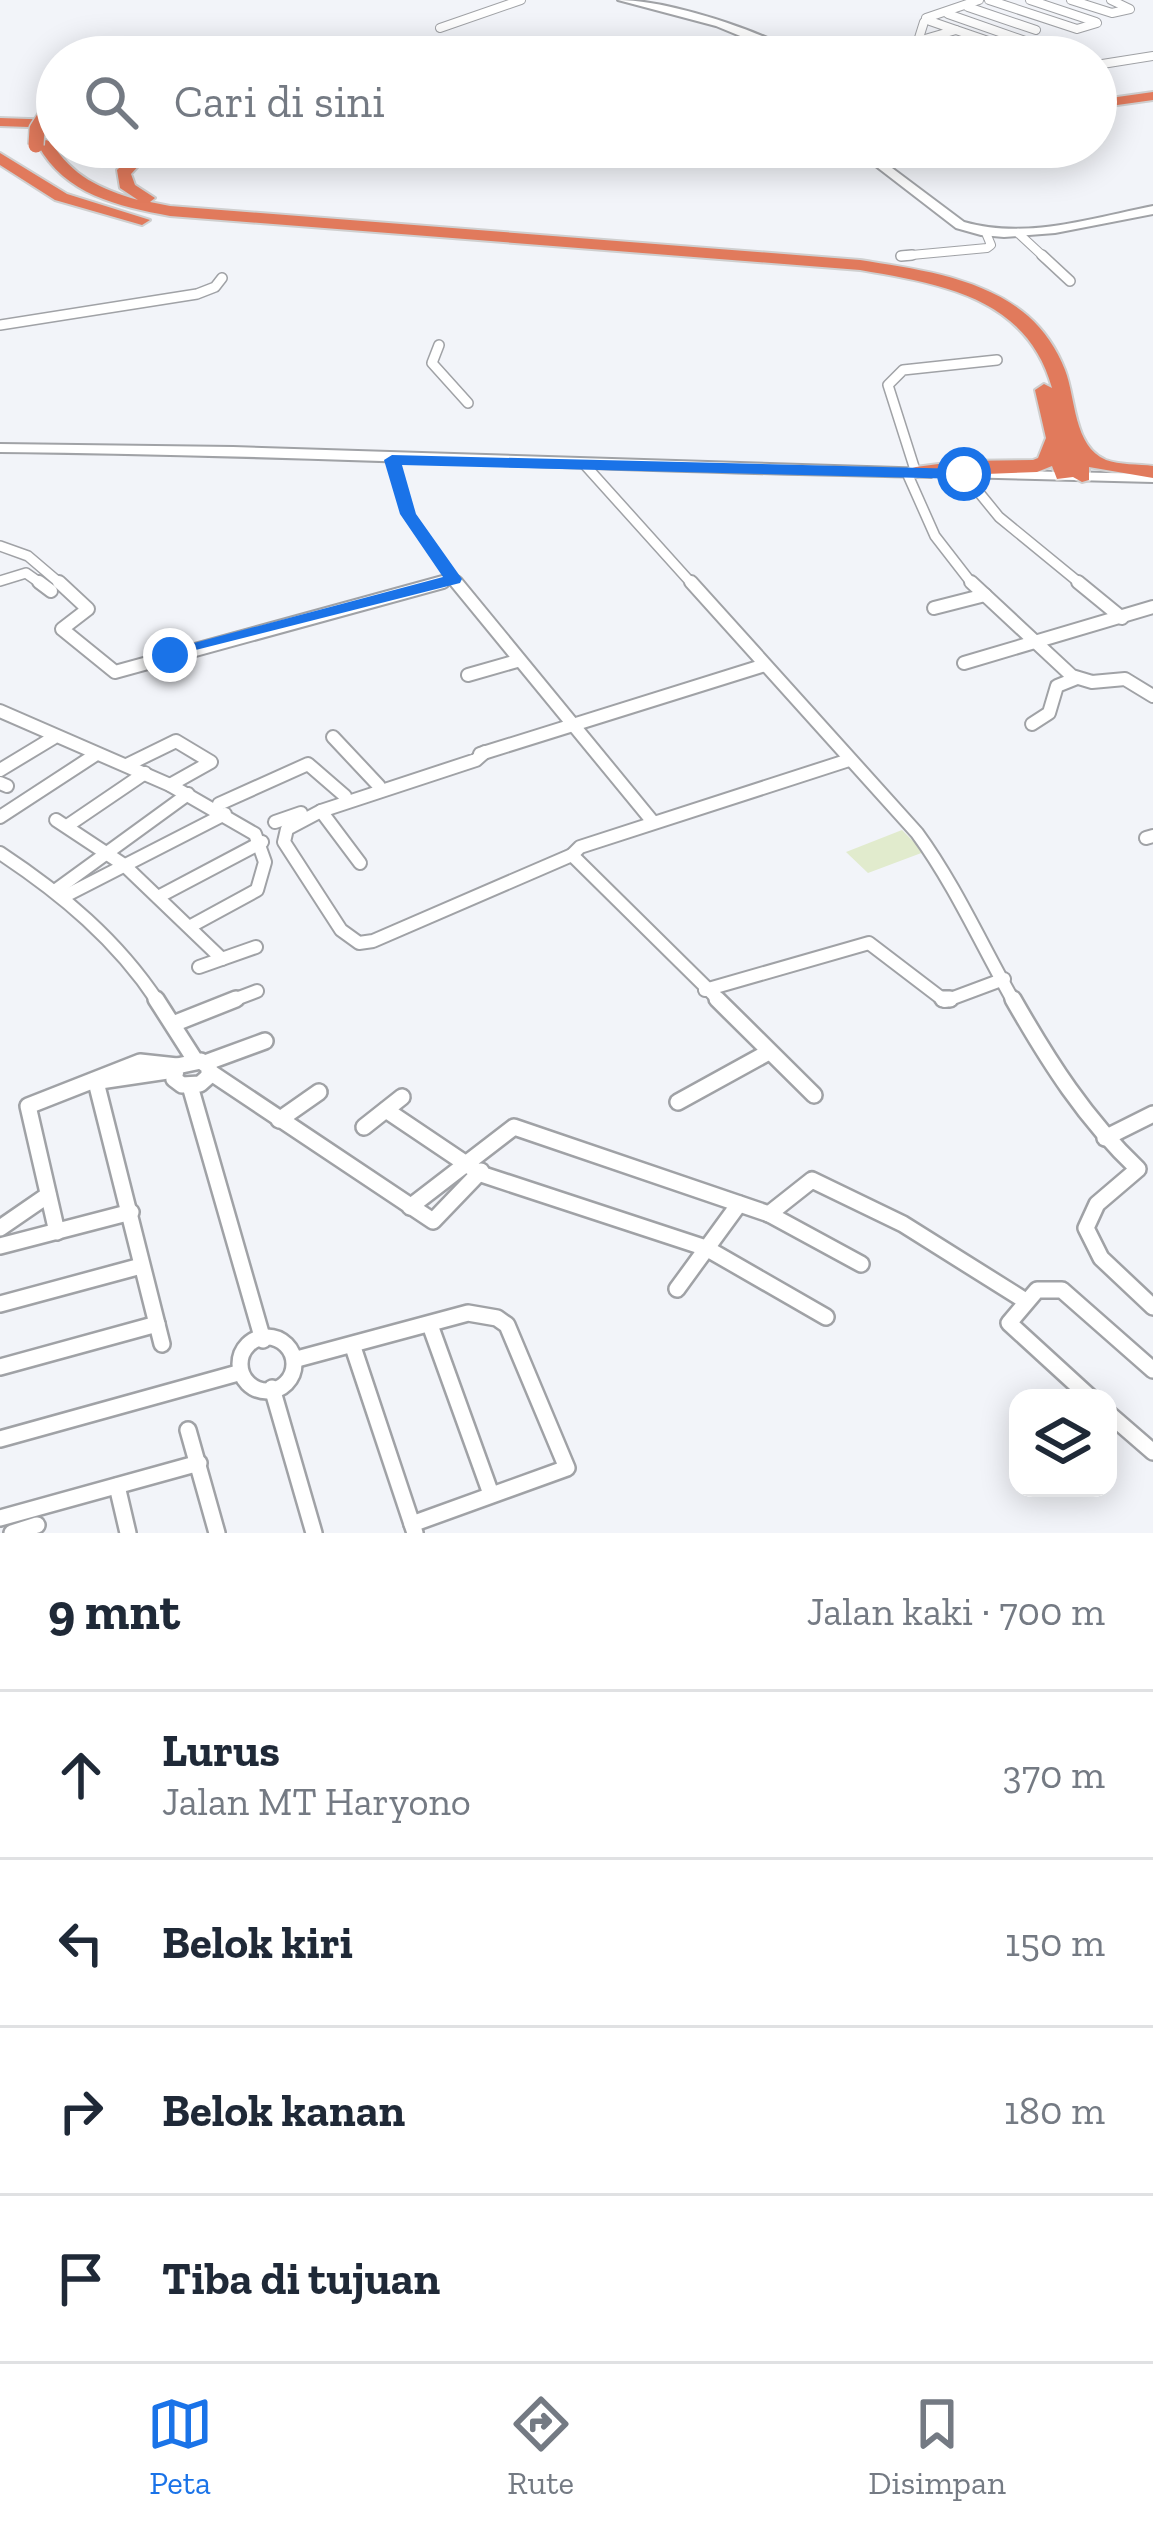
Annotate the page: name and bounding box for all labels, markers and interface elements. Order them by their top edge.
search box [36,36,1117,168]
icon: search [78,69,144,135]
text: Cari di sini [174,75,385,129]
route start [937,447,991,501]
route end [143,628,197,682]
map controls [1009,1389,1117,1497]
button: layers [1009,1389,1117,1497]
text: 9 mnt [48,1581,180,1642]
text: Jalan kaki · 700 m [807,1588,1105,1635]
text: Lurus [162,1724,280,1778]
icon: ahead [48,1742,114,1808]
text: 370 m [1003,1751,1105,1798]
text: Jalan MT Haryono [162,1778,471,1825]
icon: left [48,1910,114,1976]
text: Belok kiri [162,1916,353,1970]
text: 150 m [1005,1919,1105,1966]
icon: right [48,2078,114,2144]
text: Belok kanan [162,2084,405,2138]
text: 180 m [1004,2087,1105,2134]
icon: arrive [48,2246,114,2312]
text: Tiba di tujuan [162,2252,440,2306]
tab: Peta [147,2391,213,2502]
tab: Rute [507,2391,574,2502]
tab: Disimpan [868,2391,1006,2502]

